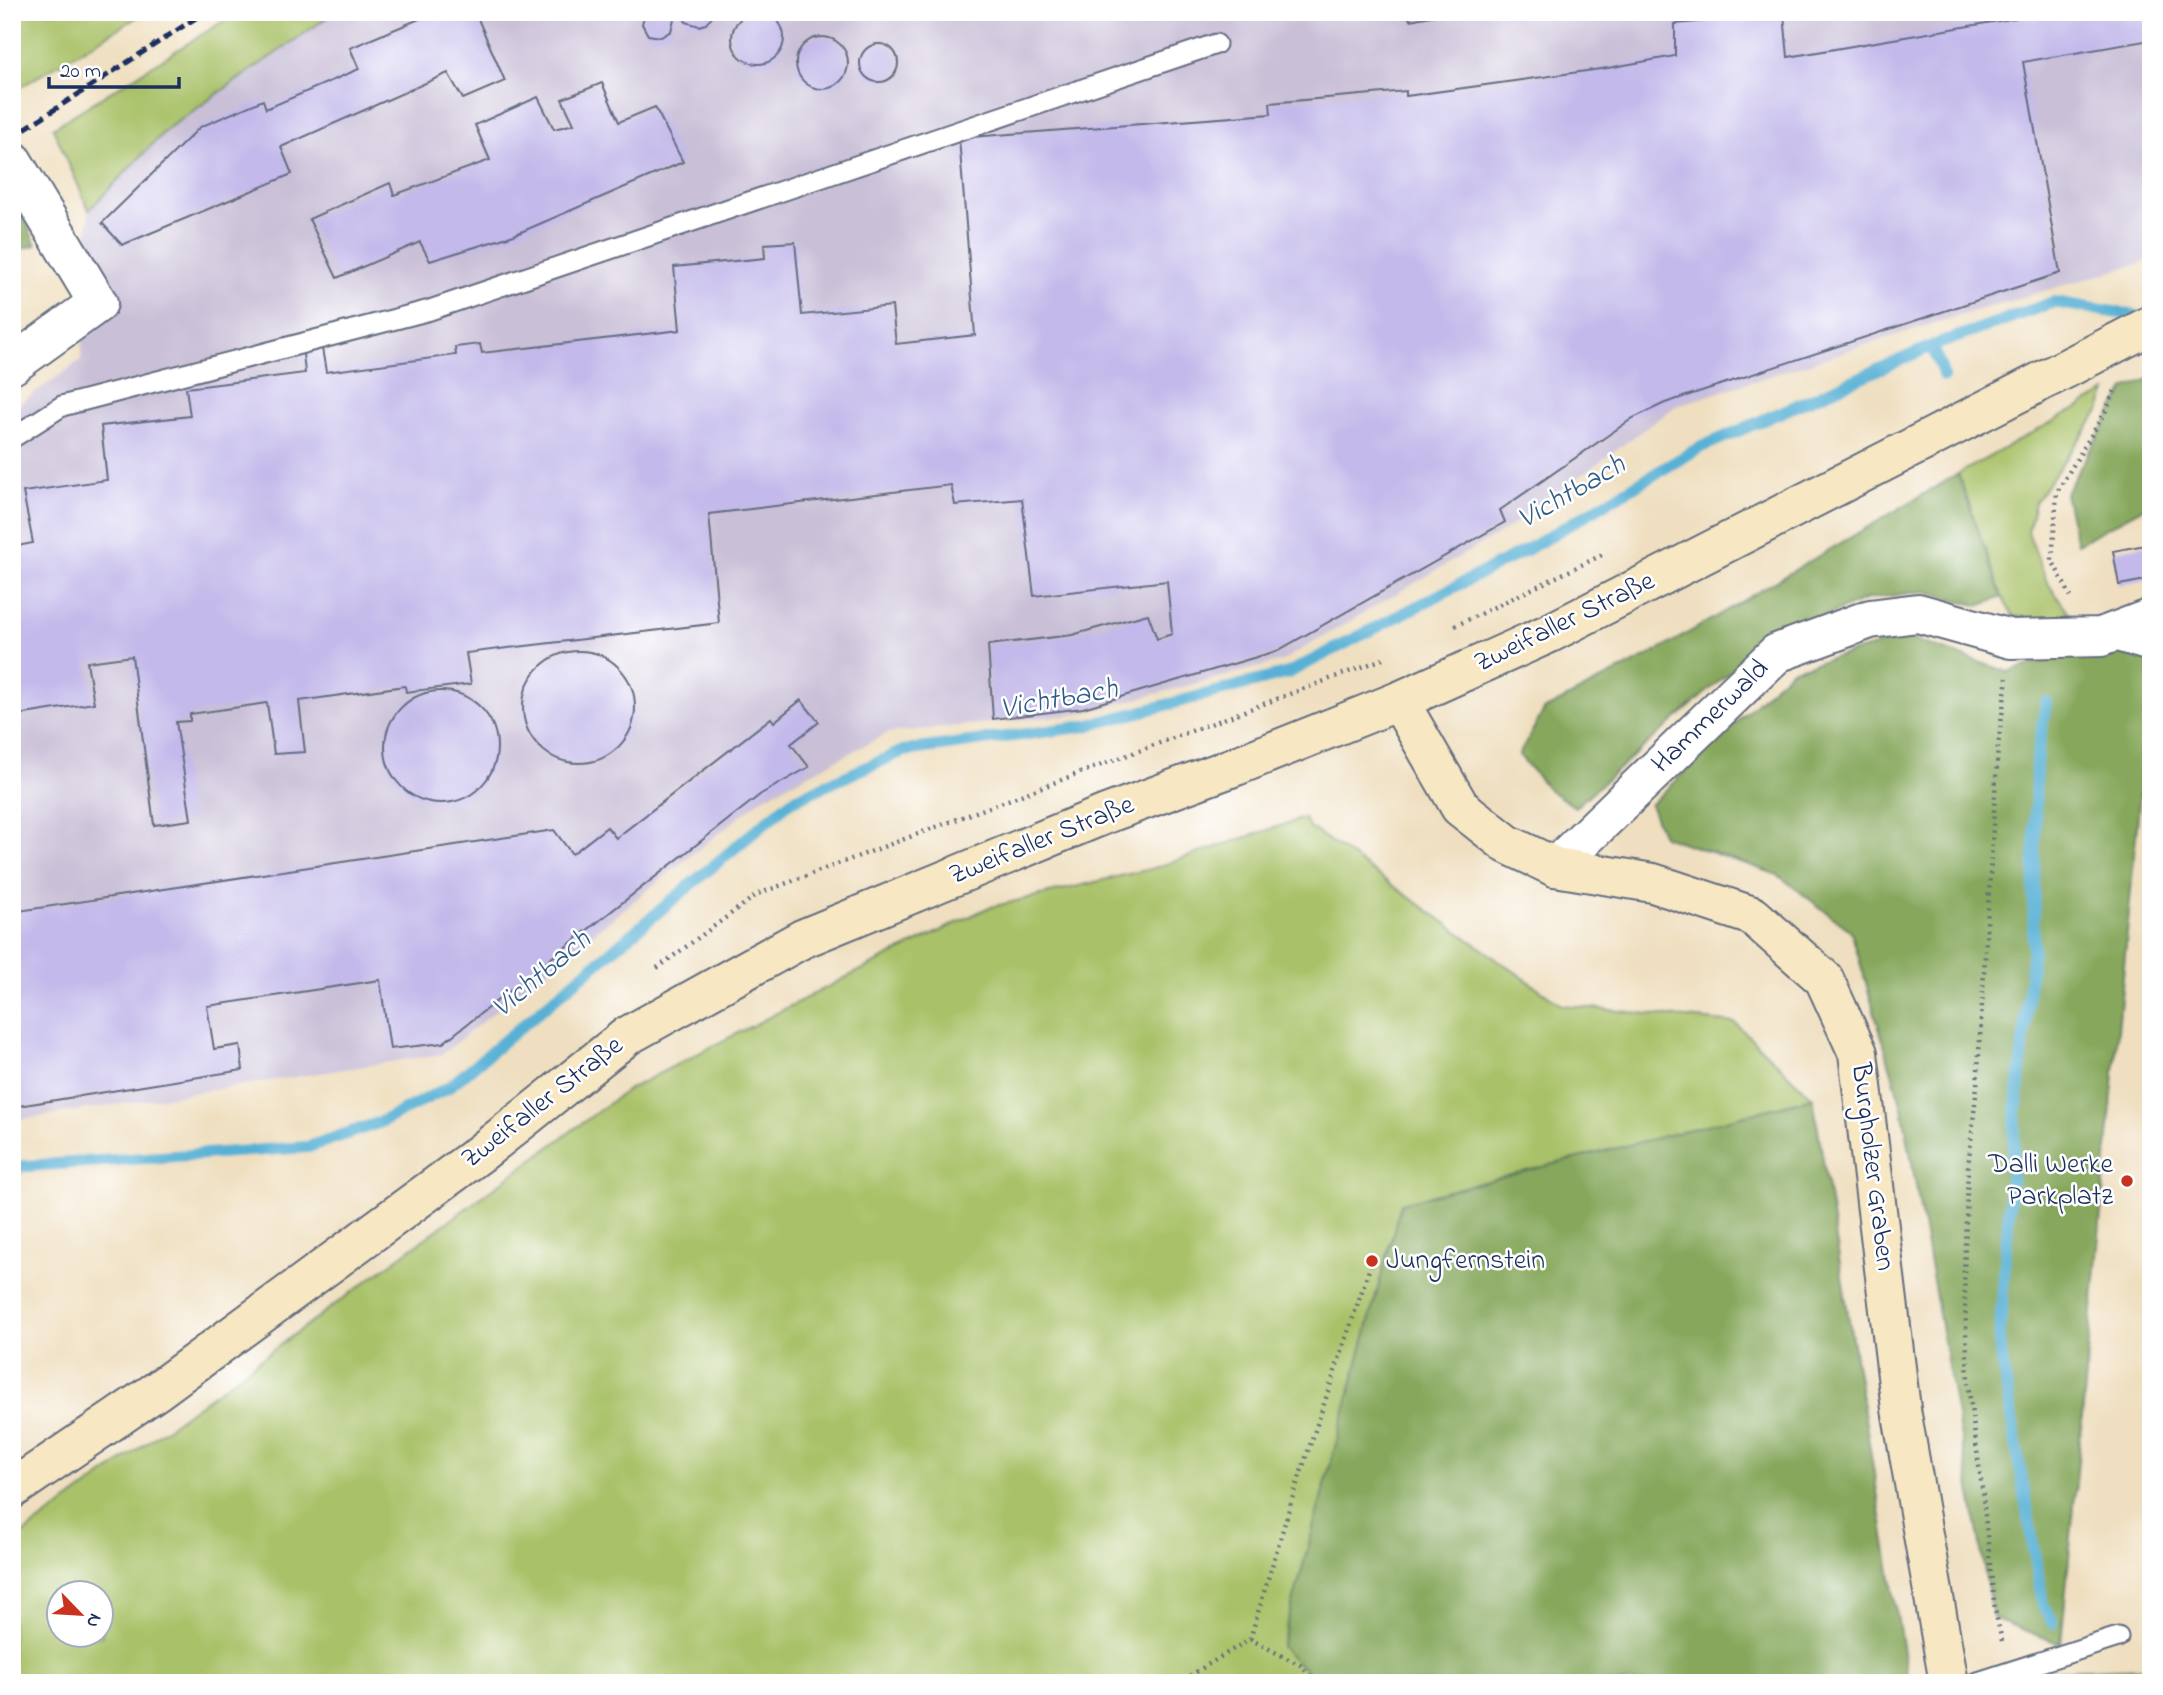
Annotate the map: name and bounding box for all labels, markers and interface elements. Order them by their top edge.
scale bar [49,46,178,90]
text: 20 m [60,57,101,87]
water label: Vichtbach [1510,444,1635,542]
street label: Zweifaller Straße [1468,561,1662,684]
street label: Hammerwald [1643,650,1779,784]
water label: Vichtbach [997,668,1122,732]
street label: Zweifaller Straße [943,785,1141,897]
water label: Vichtbach [483,920,602,1030]
street label: Zweifaller Straße [453,1026,633,1179]
street label: Burgholzer Graben [1839,1060,1905,1273]
place label: Dalli Werke Parkplatz [1987,1145,2113,1218]
marker: Dalli Werke Parkplatz [2119,1173,2135,1189]
place label: Jungfernstein [1386,1241,1545,1282]
marker: Jungfernstein [1364,1253,1380,1269]
north arrow [46,1580,116,1650]
text: N [78,1609,108,1632]

